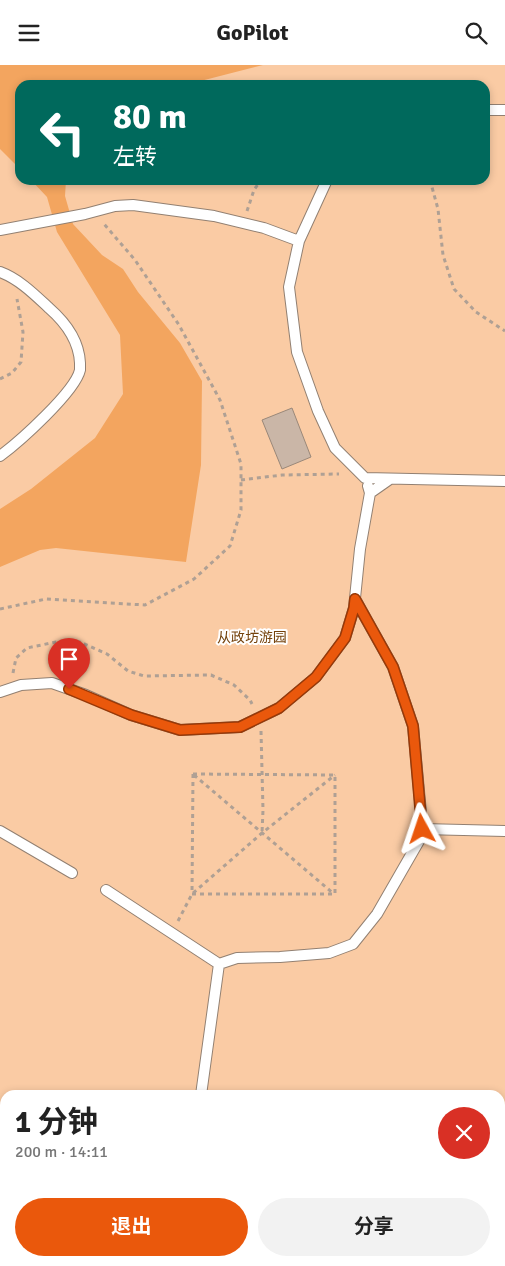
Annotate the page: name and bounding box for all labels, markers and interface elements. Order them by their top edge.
icon: menu [15,19,43,47]
text: GoPilot [217,19,288,46]
icon: search [462,19,490,47]
text: 80 m [113,95,187,138]
icon: left [30,100,95,165]
text: 左转 [113,143,157,170]
park label: 从政坊游园 [217,629,287,646]
pin [48,638,90,689]
icon: arrive [55,645,83,673]
position arrow [395,802,447,854]
text: 1 分钟 [15,1104,98,1141]
button: close [438,1107,490,1159]
text: 200 m · 14:11 [15,1142,108,1162]
button: 退出 [15,1198,248,1256]
button: 分享 [258,1198,490,1256]

